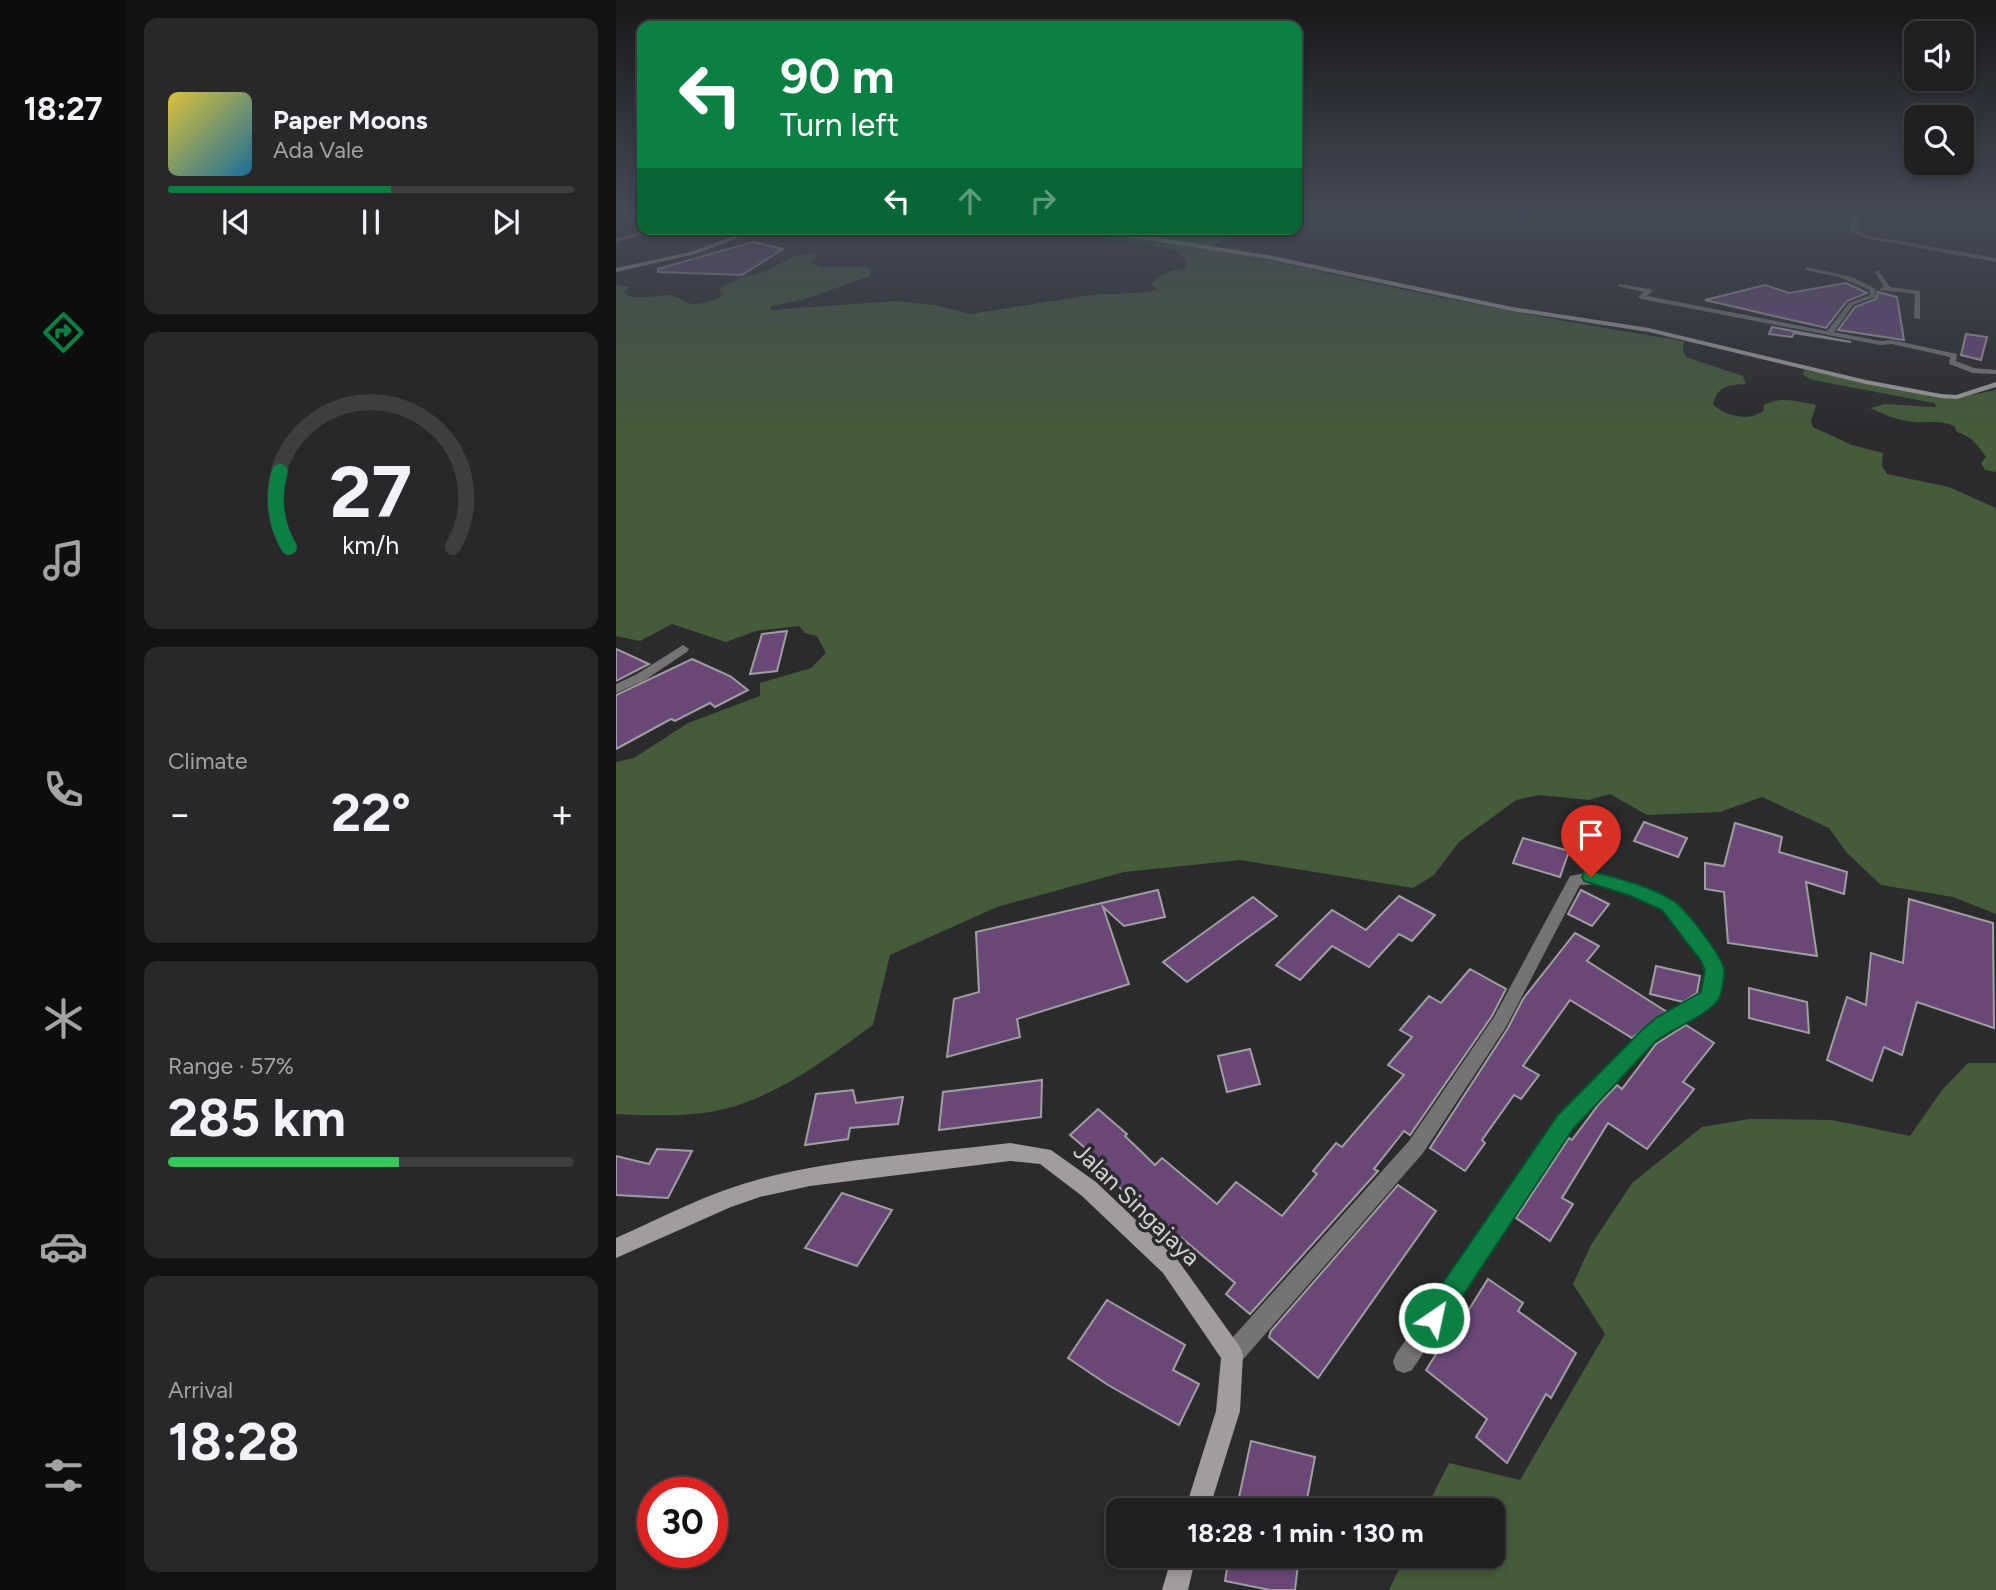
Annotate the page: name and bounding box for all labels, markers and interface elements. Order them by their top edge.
map controls [1904,21,1974,175]
button: sound [1904,21,1974,91]
text: 90 m [780,46,895,105]
icon: left [665,49,756,140]
text: 18:27 [23,90,103,128]
text: Paper Moons [273,104,428,136]
button: search [1904,105,1974,175]
text: Turn left [780,106,899,144]
text: Ada Vale [273,136,364,164]
icon: left [878,182,916,220]
icon: ahead [951,182,989,220]
icon: right [1024,182,1062,220]
icon: previous [217,203,255,241]
icon: pause [352,203,390,241]
icon: next [487,203,525,241]
icon: directions [39,308,88,357]
text: 27 [330,448,412,535]
text: km/h [342,529,400,559]
icon: music [39,536,88,585]
text: Climate [168,747,247,775]
icon: phone [39,765,88,814]
text: 22° [331,782,411,844]
text: − [168,791,192,837]
text: + [550,791,574,837]
pin [1561,805,1621,877]
icon: arrive [1572,816,1610,854]
icon: climate [39,994,88,1043]
text: Range · 57% [168,1052,294,1080]
text: 285 km [168,1087,346,1149]
street label: Jalan Singajaya [1068,1136,1206,1272]
icon: car [39,1222,88,1271]
position arrow [1397,1281,1471,1355]
text: Arrival [168,1376,233,1404]
text: 18:28 [168,1411,299,1473]
icon: filters [39,1451,88,1500]
speed limit sign: 30 [637,1477,728,1568]
text: 18:28 · 1 min · 130 m [1187,1517,1424,1549]

